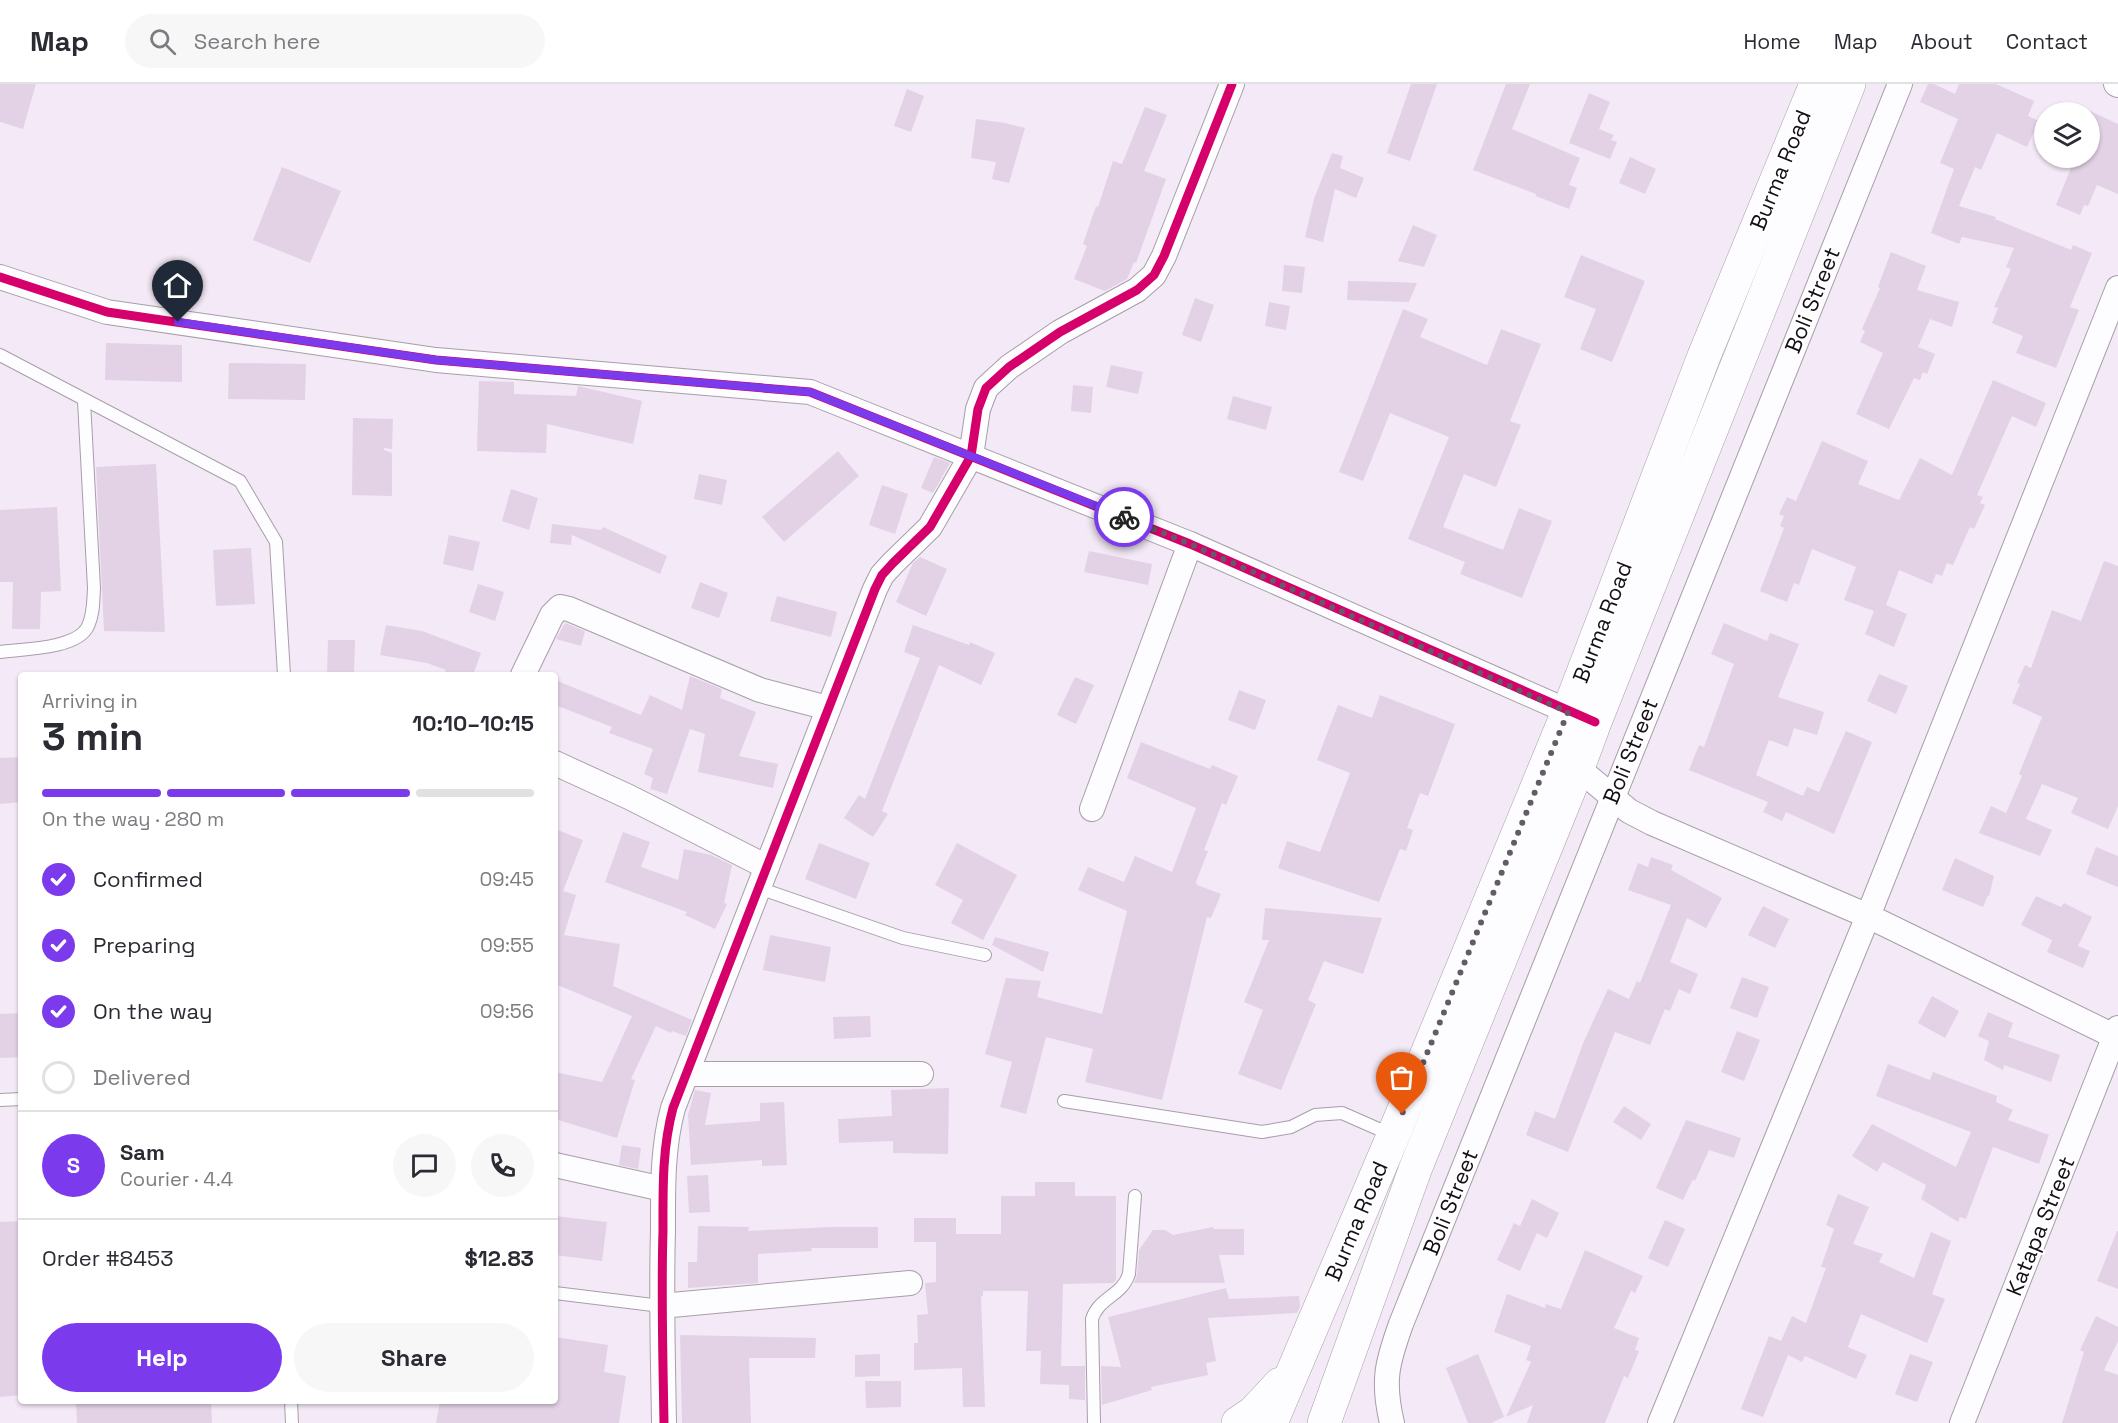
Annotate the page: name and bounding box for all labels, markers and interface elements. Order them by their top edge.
search box [125,14,545,68]
text: Map [30,23,89,59]
icon: search [146,25,179,58]
text: Search here [194,27,321,55]
text: Home [1743,28,1801,55]
text: Map [1834,28,1878,55]
text: About [1911,28,1973,55]
text: Contact [2006,28,2088,55]
map controls [2034,102,2100,168]
button: layers [2034,102,2100,168]
street label: Burma Road [1743,106,1817,234]
street label: Boli Street [1778,243,1846,357]
pin [152,260,203,322]
icon: home [161,269,194,302]
courier [1094,487,1154,547]
icon: bike [1108,501,1141,534]
street label: Burma Road [1566,557,1638,687]
text: Arriving in [42,688,138,714]
street label: Boli Street [1596,694,1664,808]
text: 10:10–10:15 [412,709,534,737]
text: 3 min [42,712,143,761]
text: On the way · 280 m [42,806,224,832]
icon: check [42,863,75,896]
text: Confirmed [93,865,203,893]
text: 09:45 [479,866,534,892]
icon: check [42,929,75,962]
text: Preparing [93,931,195,959]
text: 09:55 [480,932,534,958]
icon: check [42,995,75,1028]
text: On the way [93,997,212,1025]
text: 09:56 [480,998,534,1024]
pin [1376,1052,1427,1114]
icon: bag [1385,1061,1418,1094]
text: Delivered [93,1063,191,1091]
button: chat [393,1134,456,1197]
button: phone [471,1134,534,1197]
text: Sam [120,1138,165,1166]
street label: Boli Street [1416,1145,1484,1259]
text: S [67,1151,80,1179]
street label: Katapa Street [1999,1152,2081,1300]
street label: Burma Road [1318,1157,1394,1285]
text: Courier · 4.4 [120,1166,233,1192]
text: Order #8453 [42,1244,174,1272]
text: $12.83 [465,1244,534,1272]
button: Help [42,1323,282,1392]
button: Share [294,1323,534,1392]

